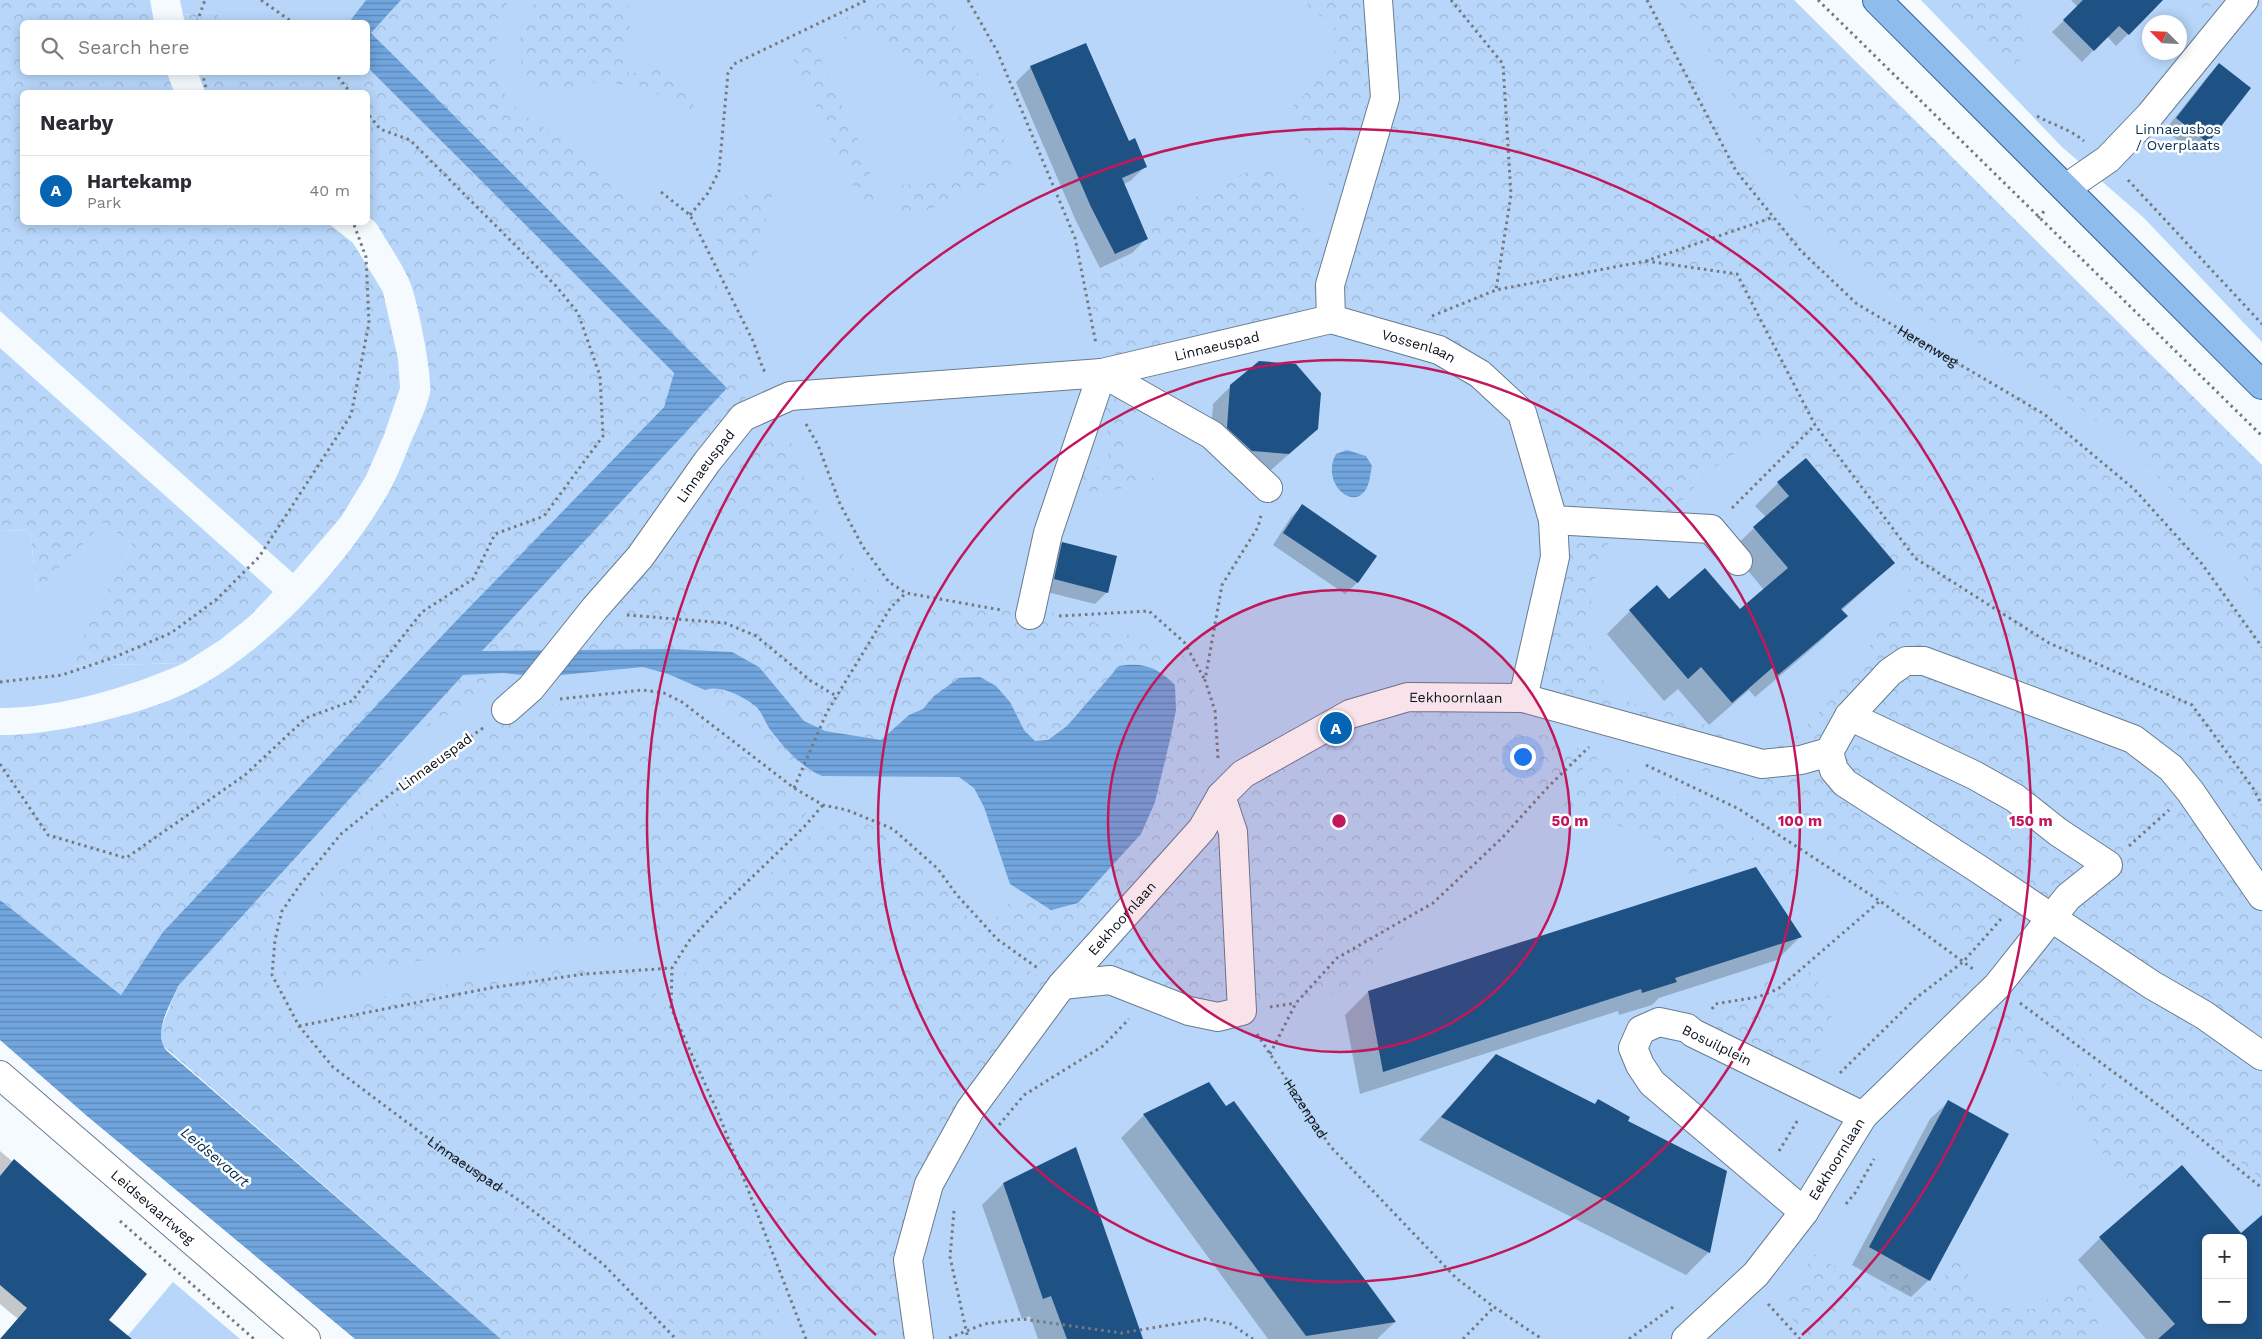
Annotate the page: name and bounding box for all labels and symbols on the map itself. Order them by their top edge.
north arrow [2142,15,2187,60]
park label: Linnaeusbos / Overplaats [2135,121,2221,153]
street label: Herenweg [1895,322,1961,370]
street label: Vossenlaan [1380,326,1459,366]
street label: Linnaeuspad [1173,328,1261,364]
street label: Linnaeuspad [673,426,738,505]
street label: Eekhoornlaan [1409,689,1502,706]
pin: A [1320,709,1352,747]
street label: Linnaeuspad [395,730,475,794]
your location [1510,744,1536,770]
centre of rings [1330,812,1348,830]
text: 50 m [1552,812,1588,830]
text: 100 m [1778,812,1822,830]
text: 150 m [2009,812,2053,830]
street label: Eekhoornlaan [1085,878,1159,958]
street label: Bosuilplein [1680,1021,1754,1069]
street label: Hazenpad [1280,1076,1331,1141]
street label: Eekhoornlaan [1805,1115,1868,1203]
water label: Leidsevaart [177,1123,254,1191]
street label: Linnaeuspad [424,1133,505,1195]
street label: Leidsevaartweg [108,1167,198,1248]

